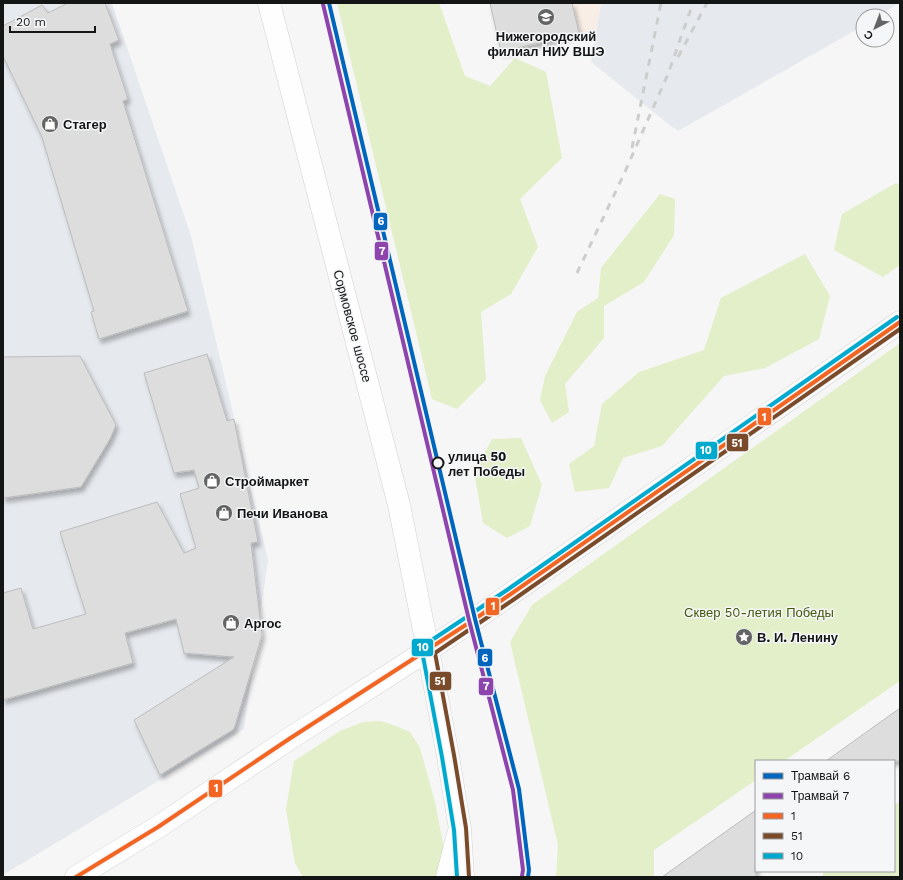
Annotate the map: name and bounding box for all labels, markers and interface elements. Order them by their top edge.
school or university icon: Нижегородский филиал НИУ ВШЭ [536,7,556,27]
scale bar [10,8,95,34]
north arrow [855,8,895,48]
text: 20 m [16,15,46,29]
text: С [861,28,876,43]
place label: Нижегородский филиал НИУ ВШЭ [487,29,605,59]
shop icon: Стагер [40,114,60,134]
place label: Стагер [63,117,107,132]
line badge: 6 [373,212,388,231]
text: 6 [378,215,385,228]
line badge: 7 [374,241,389,261]
text: 7 [379,245,386,258]
street label: Сормовское шоссе [330,268,375,384]
line badge: 1 [757,407,772,426]
text: 1 [762,411,766,424]
line badge: 51 [726,433,749,452]
text: 51 [731,437,743,450]
line badge: 10 [695,441,718,460]
text: 10 [700,444,712,457]
place label: улица 50 лет Победы [448,449,525,479]
marker: улица 50 лет Победы [431,456,445,470]
shop icon: Строймаркет [202,471,222,491]
place label: Строймаркет [225,474,309,489]
shop icon: Печи Иванова [214,503,234,523]
place label: Печи Иванова [237,506,329,521]
line badge: 1 [485,597,500,616]
text: 1 [491,600,495,613]
park label: Сквер 50-летия Победы [684,605,834,620]
shop icon: Аргос [221,613,241,633]
place label: Аргос [244,616,282,631]
place icon: В. И. Ленину [734,627,754,647]
place label: В. И. Ленину [757,630,839,645]
line badge: 10 [411,638,434,657]
text: 10 [417,641,429,654]
line badge: 6 [477,648,493,667]
text: 6 [482,652,489,665]
line badge: 51 [429,671,452,691]
text: 51 [434,675,446,688]
line badge: 7 [478,677,494,696]
text: 7 [483,680,490,693]
legend [755,760,895,872]
text: Трамвай 6 [791,769,850,783]
line badge: 1 [208,779,223,798]
text: 1 [214,782,218,795]
text: Трамвай 7 [791,789,849,803]
text: 1 [791,809,796,823]
text: 51 [791,829,803,843]
text: 10 [791,849,803,863]

